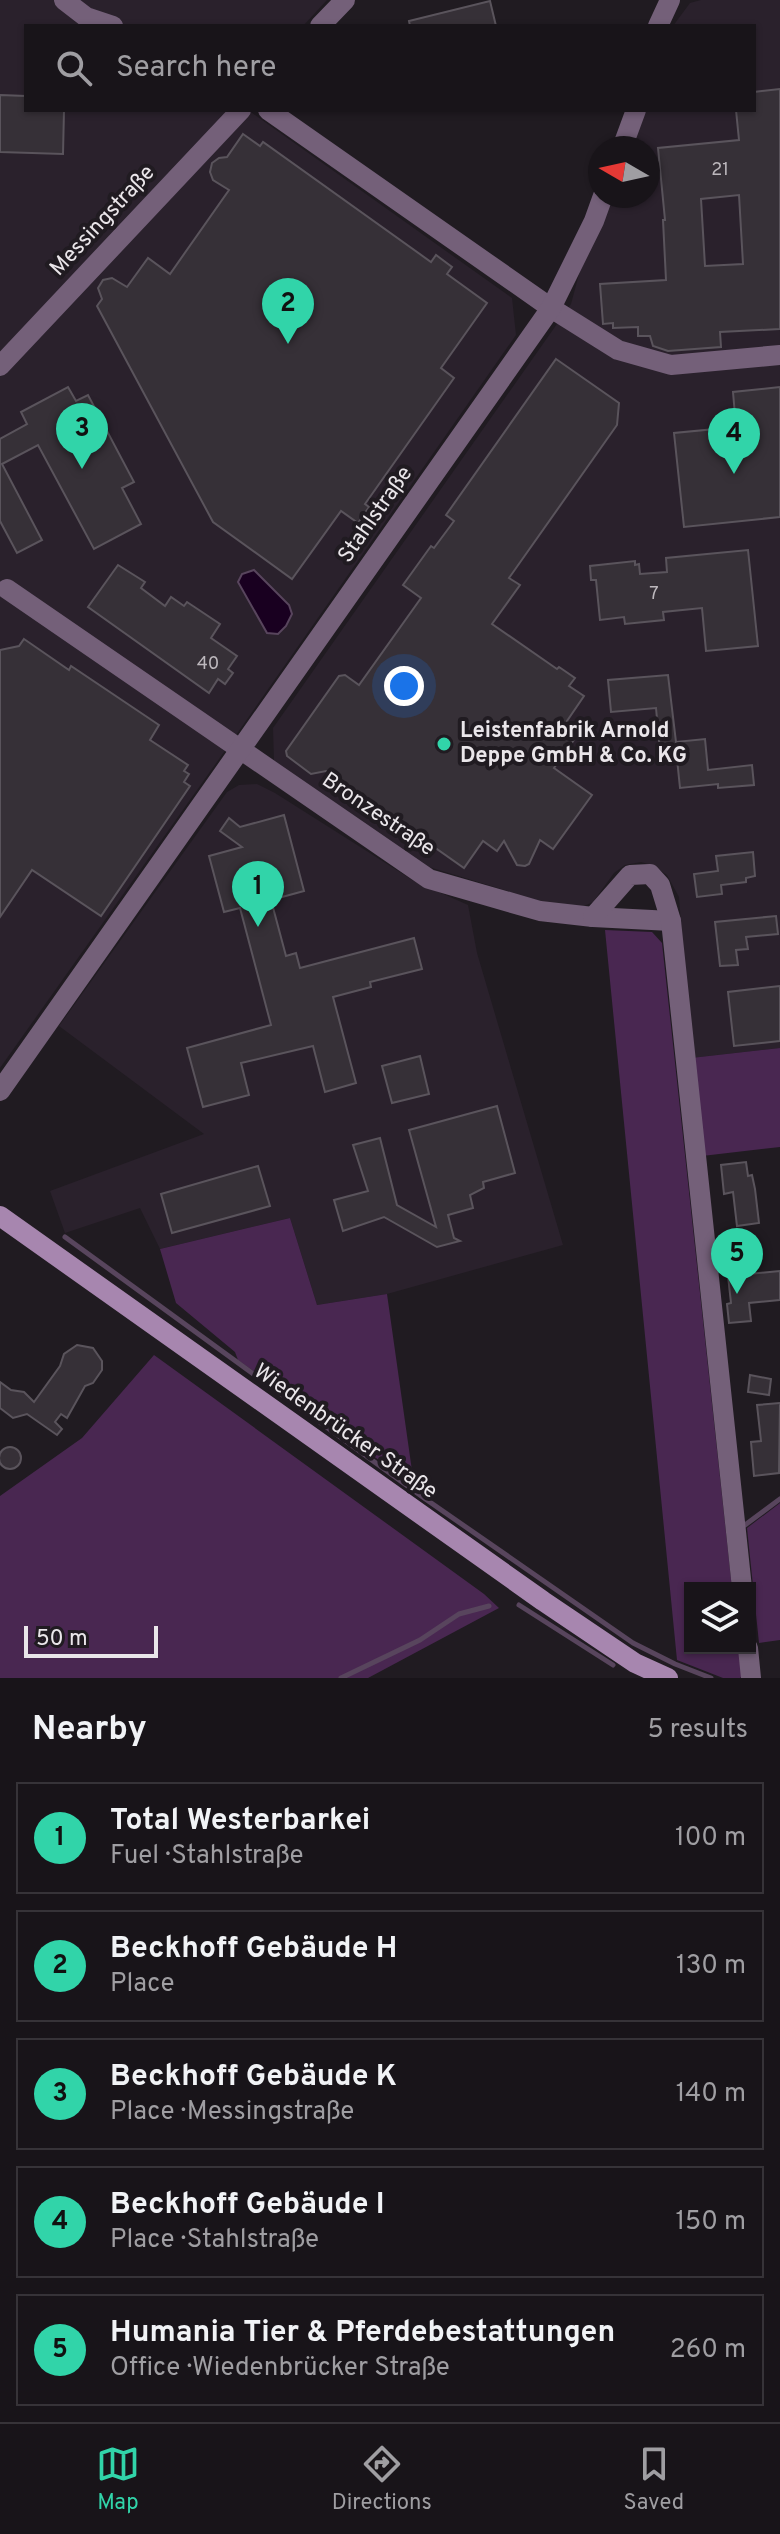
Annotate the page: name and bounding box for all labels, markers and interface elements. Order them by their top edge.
search box [24,24,756,112]
icon: search [52,46,96,90]
text: Search here [116,50,276,87]
north arrow [588,136,660,208]
house number: 21 [711,159,729,182]
street label: Messingstraße [45,160,161,282]
pin: 2 [262,278,314,344]
pin: 3 [56,403,108,469]
pin: 4 [708,408,760,474]
street label: Stahlstraße [333,461,419,569]
house number: 7 [649,583,659,606]
house number: 40 [197,653,219,676]
your location [384,666,424,706]
place label: Leistenfabrik Arnold Deppe GmbH & Co. KG [460,718,687,770]
marker: Leistenfabrik Arnold Deppe GmbH & Co. KG [435,735,453,753]
street label: Bronzestraße [316,767,440,863]
pin: 1 [232,861,284,927]
pin: 5 [711,1228,763,1294]
street label: Wiedenbrücker Straße [248,1358,442,1506]
map controls [684,1582,756,1654]
button: layers [684,1582,756,1654]
scale bar [24,1622,158,1658]
text: 50 m [36,1626,88,1653]
text: Nearby [32,1709,147,1752]
text: 5 results [647,1714,748,1747]
text: Total Westerbarkei [110,1803,370,1840]
text: 1 [55,1822,65,1855]
text: 100 m [675,1822,746,1855]
text: Fuel · Stahlstraße [110,1840,304,1873]
text: Beckhoff Gebäude H [110,1931,398,1968]
text: 2 [52,1950,68,1983]
text: 130 m [676,1950,746,1983]
text: Place [110,1968,174,2001]
text: Beckhoff Gebäude K [110,2059,397,2096]
text: 3 [52,2078,68,2111]
text: 140 m [676,2078,746,2111]
text: Place · Messingstraße [110,2096,354,2129]
text: Beckhoff Gebäude I [110,2187,385,2224]
text: 4 [52,2206,68,2239]
text: 150 m [675,2206,746,2239]
text: Place · Stahlstraße [110,2224,319,2257]
text: Humania Tier & Pferdebestattungen [110,2315,615,2352]
text: 5 [52,2334,68,2367]
text: 260 m [670,2334,746,2367]
text: Office · Wiedenbrücker Straße [110,2352,450,2385]
tab: Map [96,2442,140,2517]
tab: Directions [332,2442,432,2517]
tab: Saved [624,2442,684,2517]

